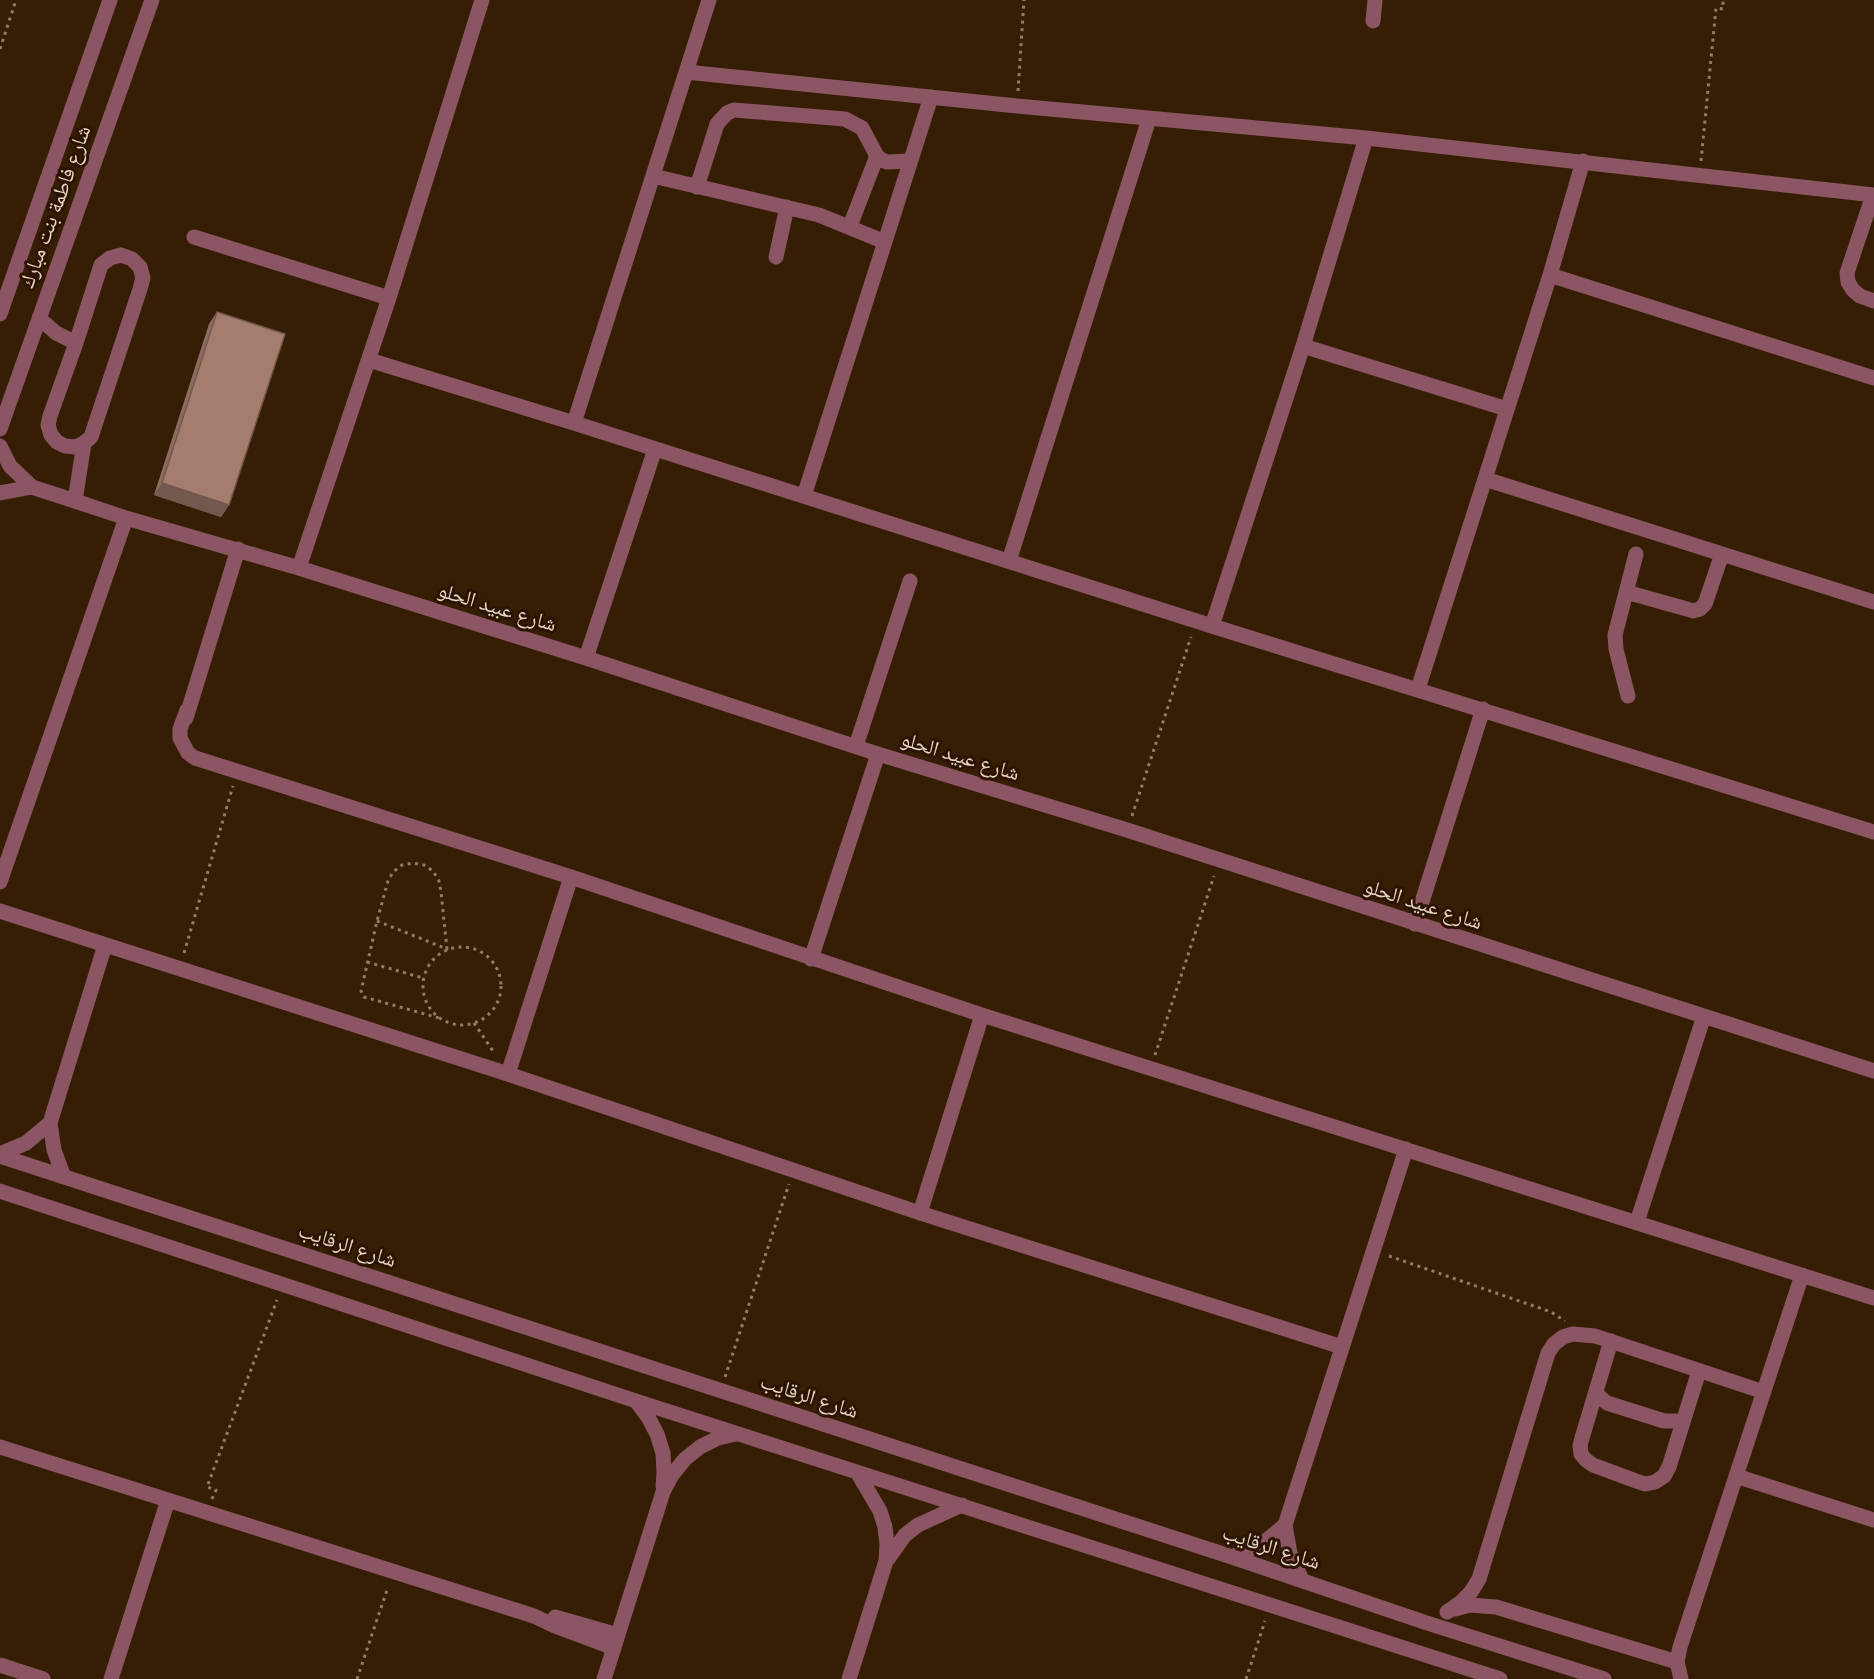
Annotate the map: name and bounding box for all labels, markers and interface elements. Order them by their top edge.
street label: شارع فاطمة بنت مبارك [15,122,97,292]
street label: شارع عبيد الحلو [435,578,559,638]
street label: شارع عبيد الحلو [898,727,1022,787]
street label: شارع عبيد الحلو [1361,874,1485,936]
street label: شارع الرقايب [295,1218,399,1274]
street label: شارع الرقايب [757,1369,861,1425]
street label: شارع الرقايب [1219,1520,1323,1576]

